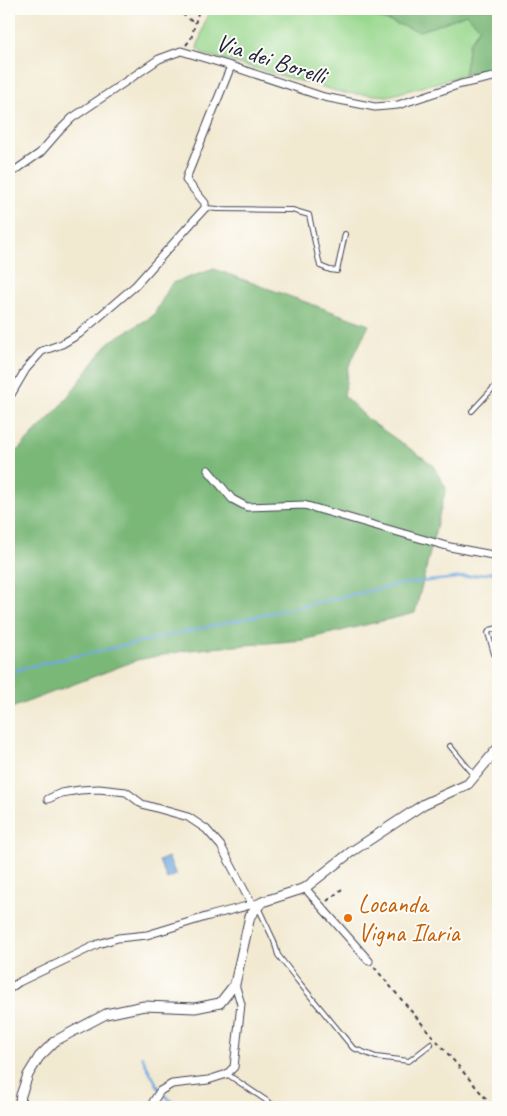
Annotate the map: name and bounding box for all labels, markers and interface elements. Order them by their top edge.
street label: Via dei Borelli [212,26,333,93]
place label: Locanda Vigna Ilaria [358,888,461,949]
marker: Locanda Vigna Ilaria [342,912,354,924]

